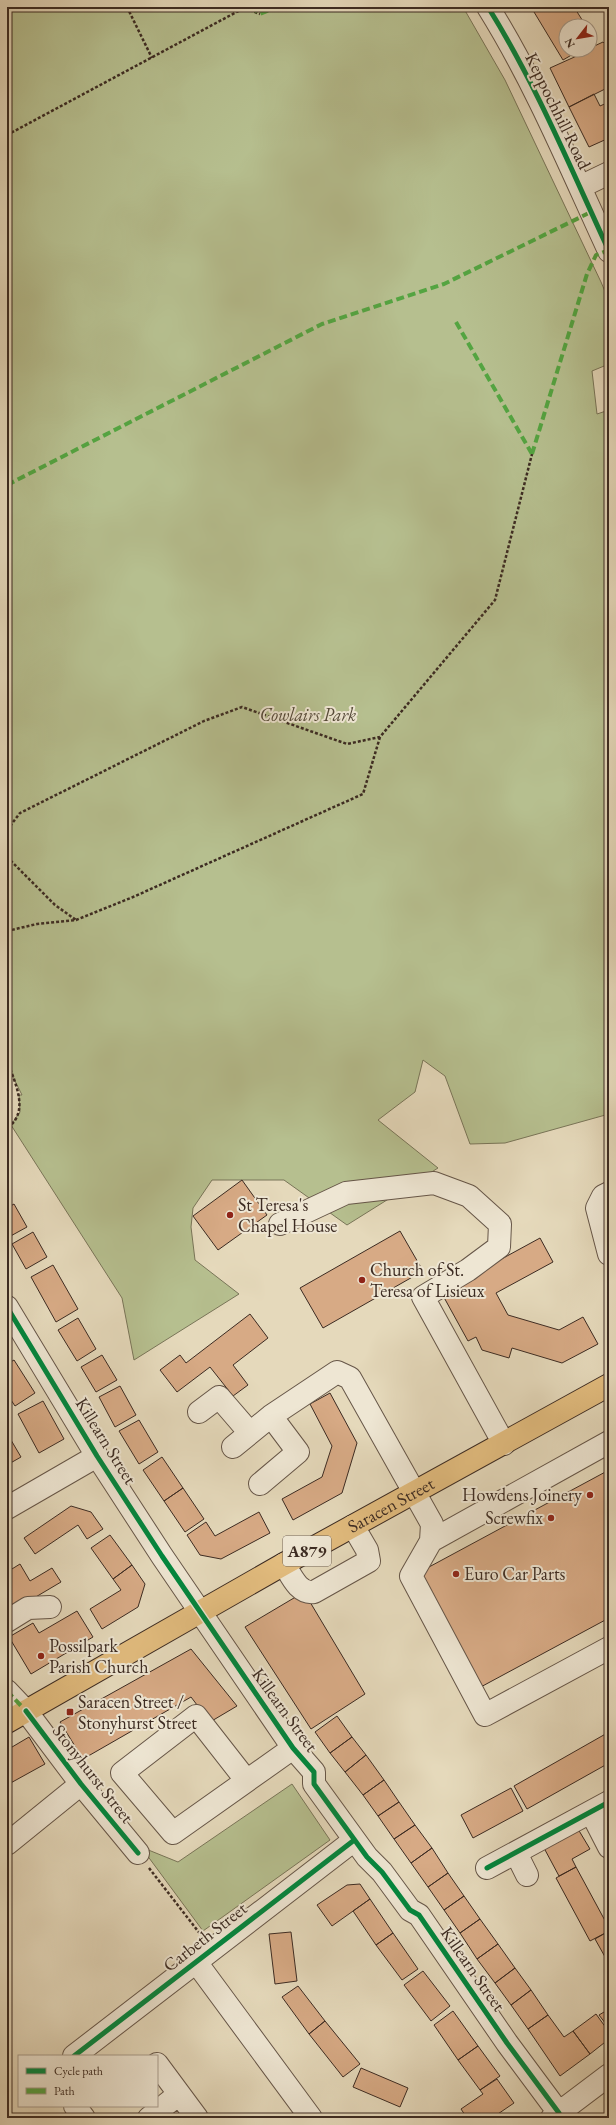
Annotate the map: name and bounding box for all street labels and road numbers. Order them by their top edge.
street label: Keppochhill Road [520,49,597,174]
street label: Killearn Street [71,1393,142,1489]
street label: Saracen Street [343,1471,438,1538]
road number: A879 [283,1536,331,1566]
street label: Killearn Street [247,1663,324,1756]
street label: Stonyhurst Street [48,1720,139,1828]
street label: Carbeth Street [158,1896,252,1977]
street label: Killearn Street [436,1922,511,2016]

